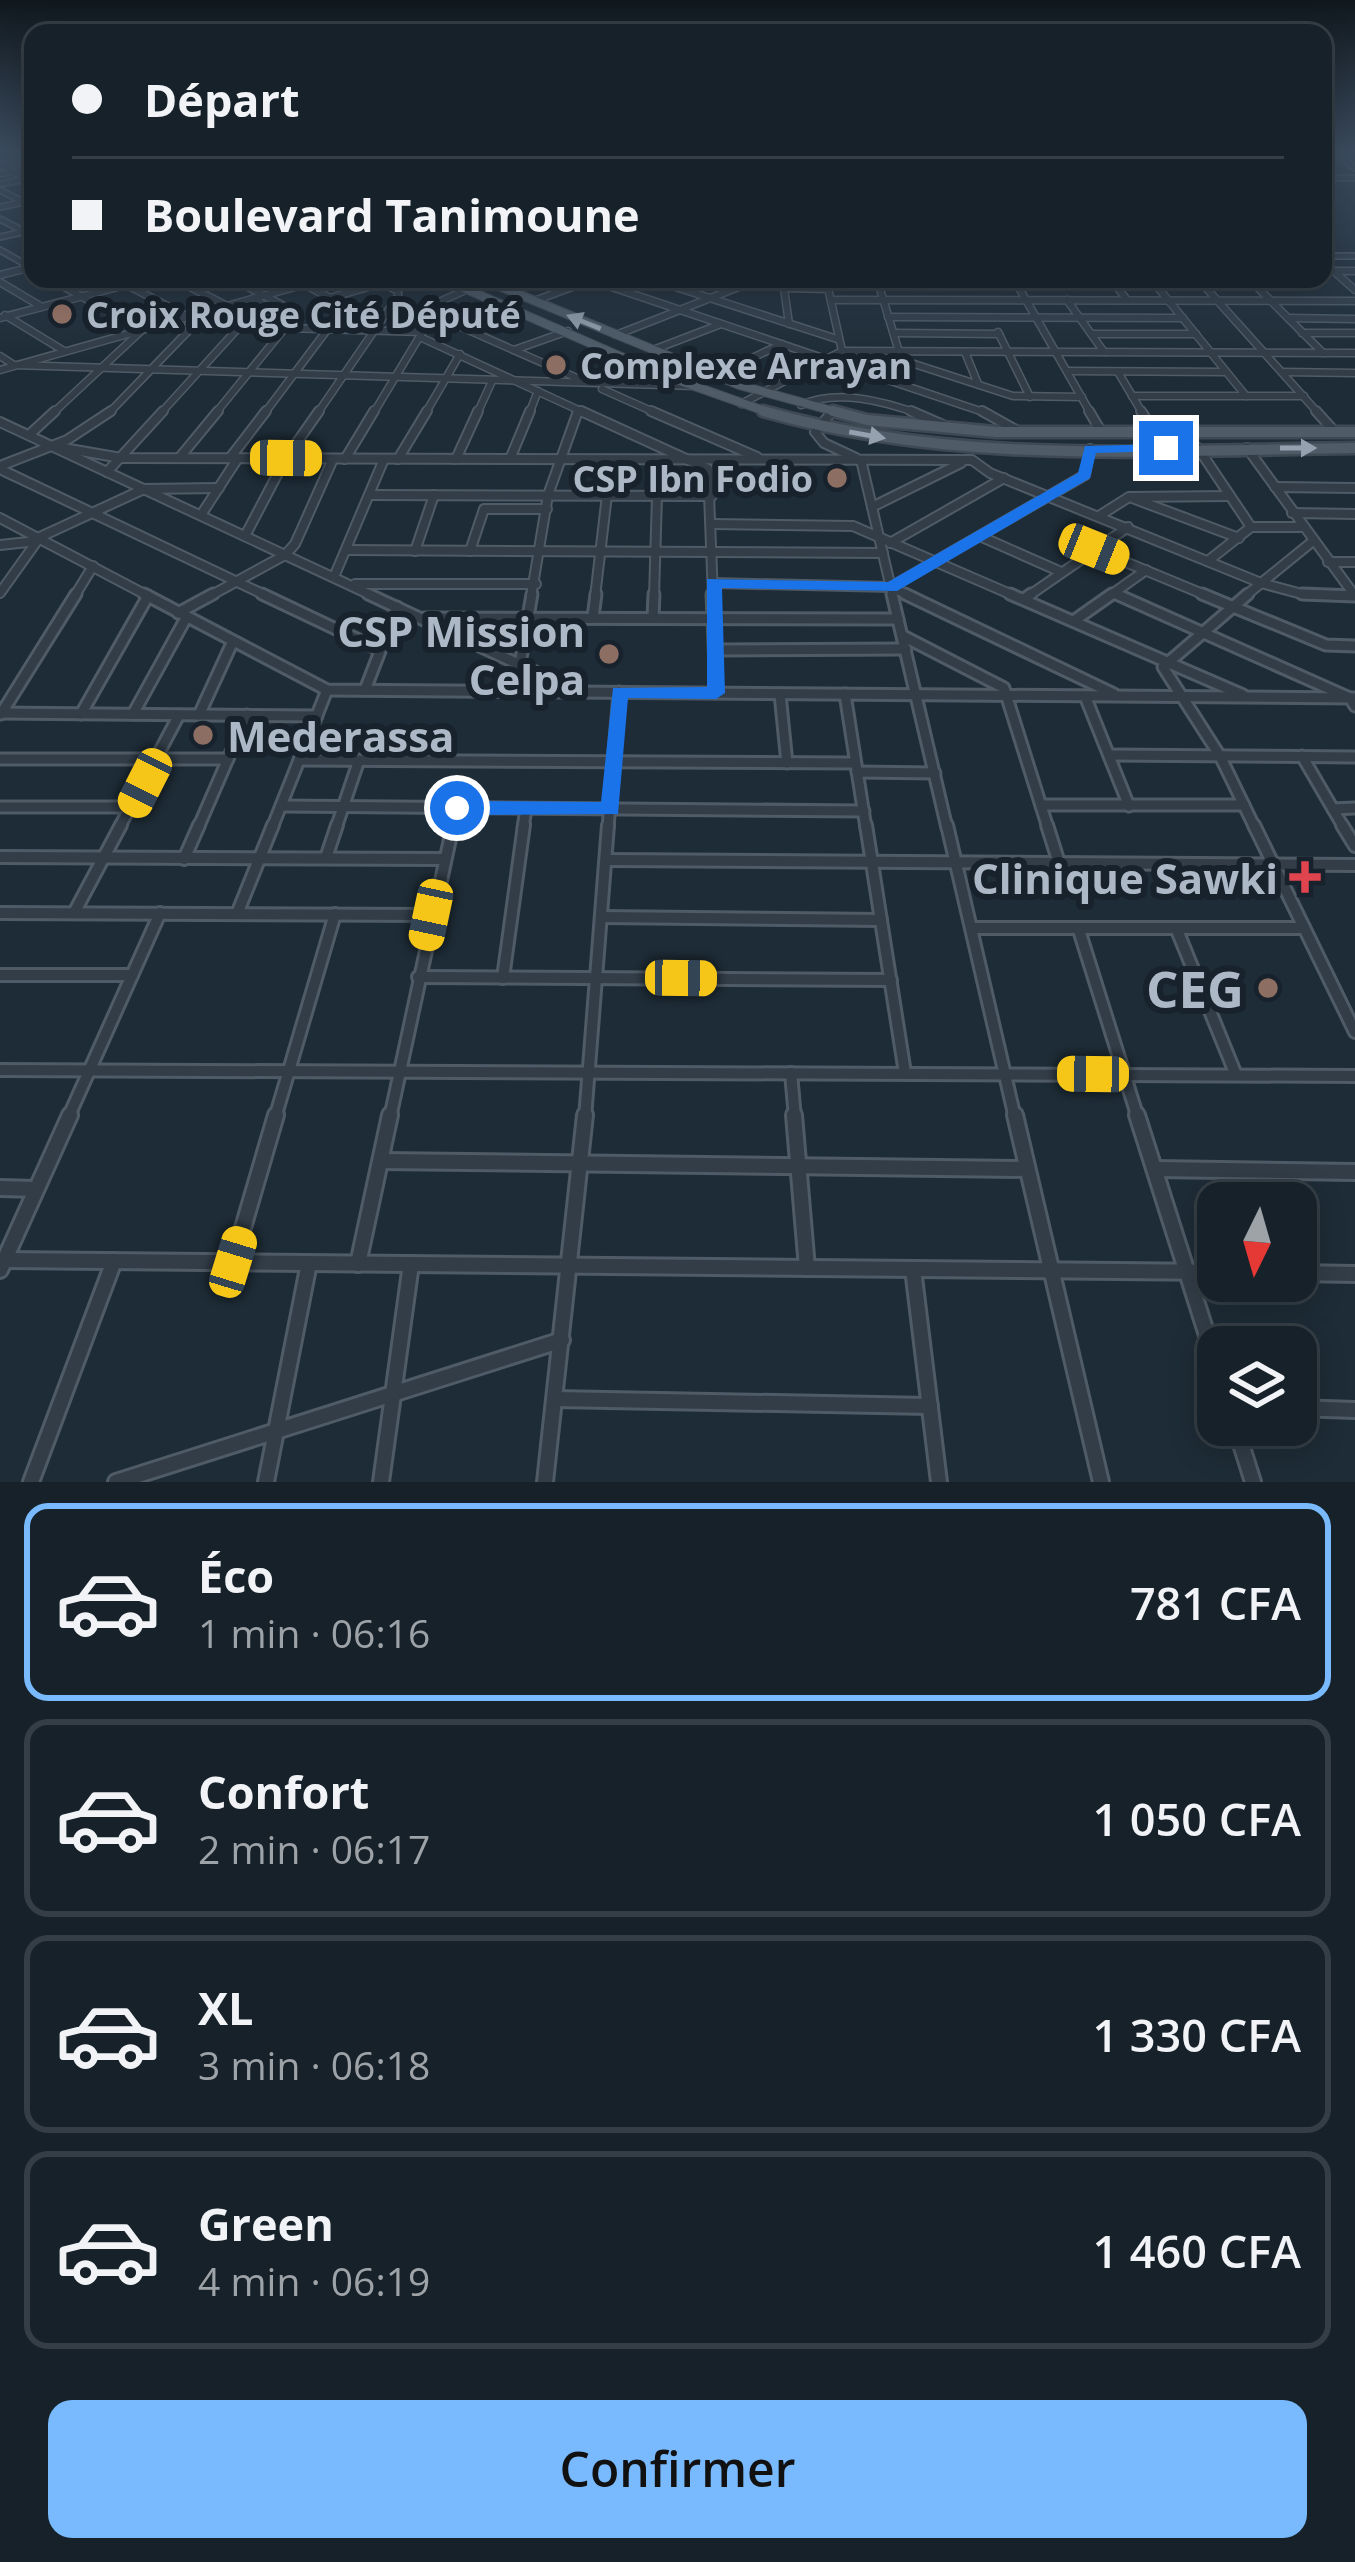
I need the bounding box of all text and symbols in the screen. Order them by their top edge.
text: Départ [144,69,300,130]
text: Boulevard Tanimoune [144,184,640,245]
place label: Croix Rouge Cité Député [86,290,521,339]
marker: Croix Rouge Cité Député [49,301,75,327]
one-way arrow [566,312,602,331]
place label: Complexe Arrayan [580,341,912,390]
marker: Complexe Arrayan [543,352,569,378]
route end [1139,421,1193,475]
one-way arrow [848,427,886,445]
one-way arrow [1280,438,1318,458]
car [250,439,322,477]
place label: CSP Ibn Fodio [572,454,813,503]
marker: CSP Ibn Fodio [824,465,850,491]
car [1054,519,1134,579]
place label: CSP Mission Celpa [337,602,585,707]
marker: CSP Mission Celpa [596,641,622,667]
place label: Mederassa [227,707,454,764]
marker: Mederassa [190,722,216,748]
car [113,743,177,823]
route start [430,781,484,835]
place label: Clinique Sawki [972,849,1278,906]
marker: Clinique Sawki [1289,861,1321,893]
car [406,876,456,954]
place label: CEG [1146,953,1244,1023]
car [645,959,717,997]
marker: CEG [1255,975,1281,1001]
car [1057,1055,1129,1093]
north arrow [1197,1182,1317,1302]
map controls [1197,1182,1317,1446]
car [205,1222,261,1302]
button: layers [1197,1326,1317,1446]
text: Éco [198,1545,274,1606]
icon: car [54,1548,162,1656]
text: 781 CFA [1130,1572,1301,1633]
text: 1 min · 06:16 [198,1606,430,1659]
text: Confort [198,1761,369,1822]
icon: car [54,1764,162,1872]
text: 1 050 CFA [1092,1788,1301,1849]
text: 2 min · 06:17 [198,1822,430,1875]
text: XL [198,1977,253,2038]
icon: car [54,1980,162,2088]
text: 1 330 CFA [1092,2004,1301,2065]
text: 3 min · 06:18 [198,2038,430,2091]
text: Green [198,2193,334,2254]
icon: car [54,2196,162,2304]
text: 1 460 CFA [1092,2220,1301,2281]
text: 4 min · 06:19 [198,2254,430,2307]
button: Confirmer [48,2400,1307,2538]

